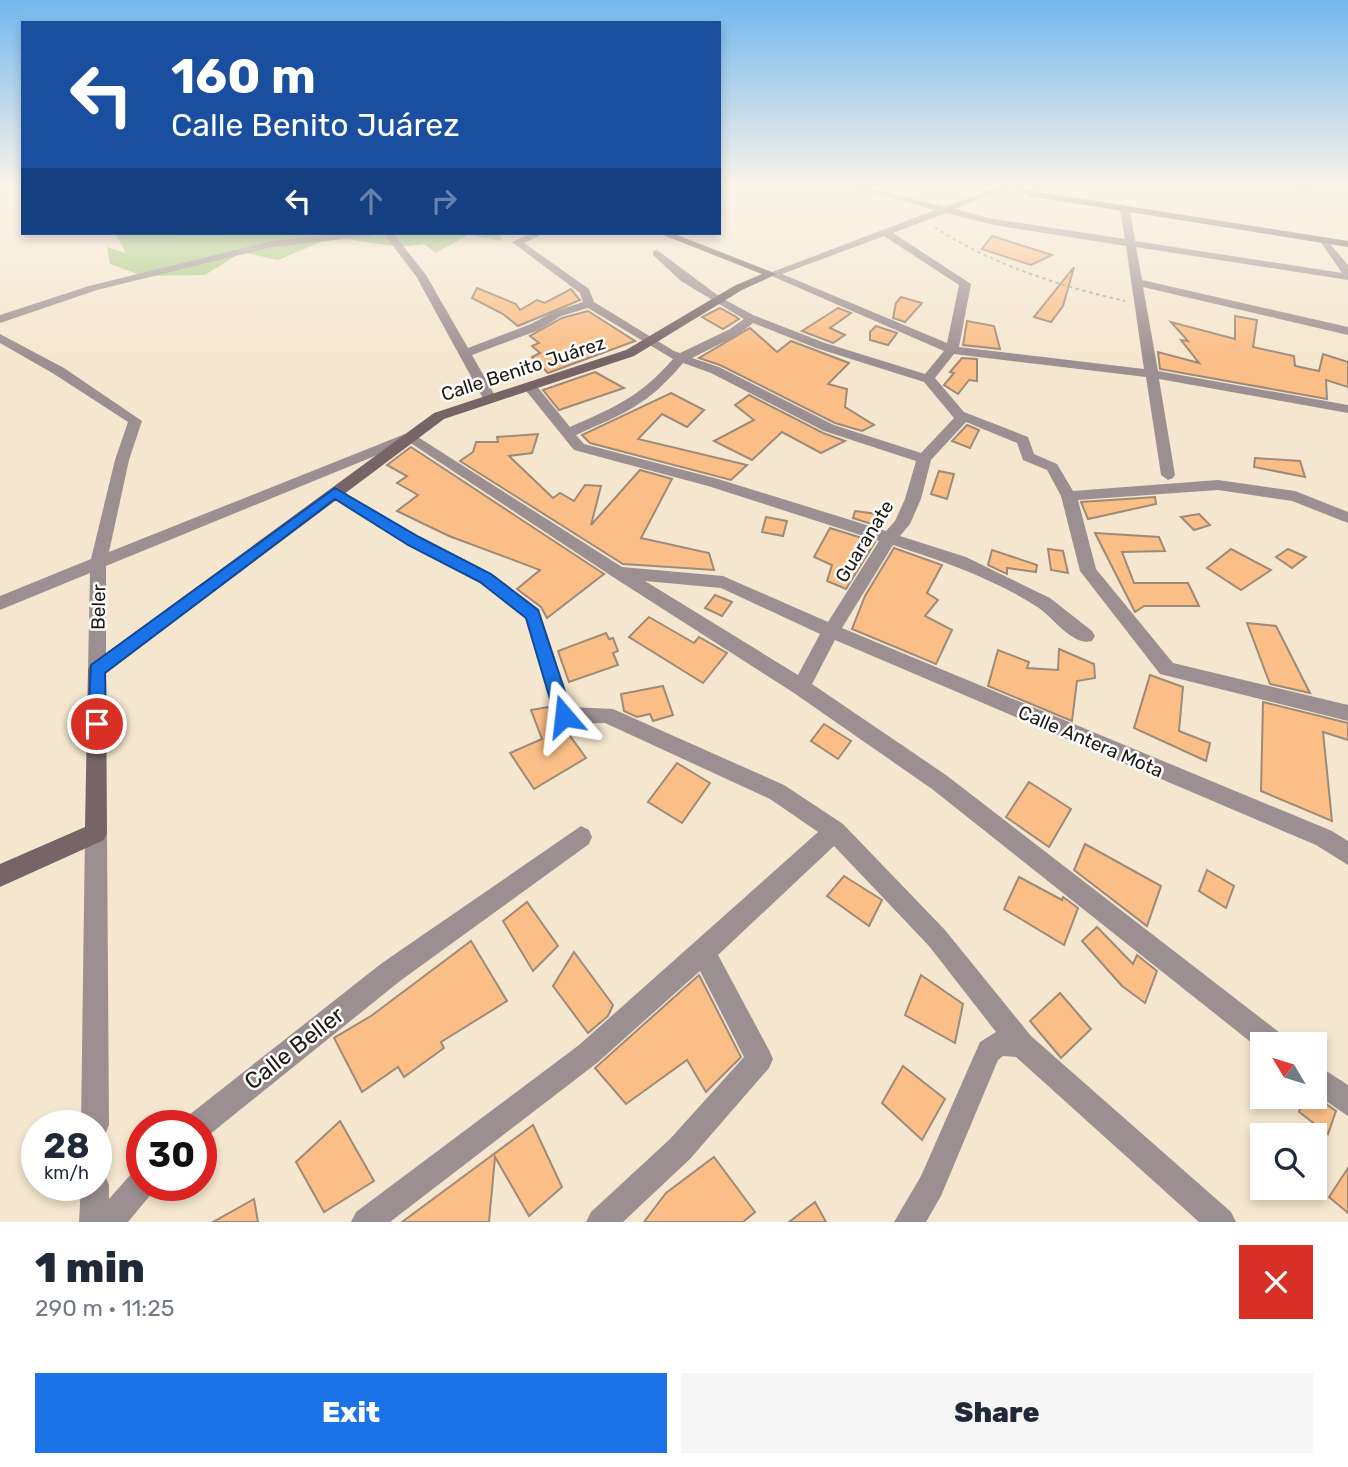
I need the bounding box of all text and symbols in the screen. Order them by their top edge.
text: 160 m [171,47,316,105]
icon: left [56,49,147,140]
text: Calle Benito Juárez [171,106,460,144]
icon: left [279,182,317,220]
icon: ahead [352,182,390,220]
icon: right [425,182,463,220]
street label: Calle Benito Juárez [438,331,608,406]
street label: Guaranate [830,496,899,587]
street label: Beler [87,583,110,630]
position arrow [527,679,601,753]
pin [67,694,127,754]
street label: Calle Antera Mota [1015,701,1167,782]
icon: arrive [78,705,116,743]
street label: Calle Beller [239,1000,350,1096]
north arrow [1250,1032,1326,1110]
map controls [1250,1032,1327,1200]
speed limit sign: 30 [126,1110,217,1201]
button: search [1250,1123,1327,1200]
text: 28 [43,1125,90,1167]
text: km/h [44,1162,89,1184]
text: 1 min [35,1243,145,1293]
button: close [1239,1245,1313,1319]
text: 290 m · 11:25 [35,1294,174,1322]
button: Exit [35,1373,667,1453]
button: Share [681,1373,1313,1453]

